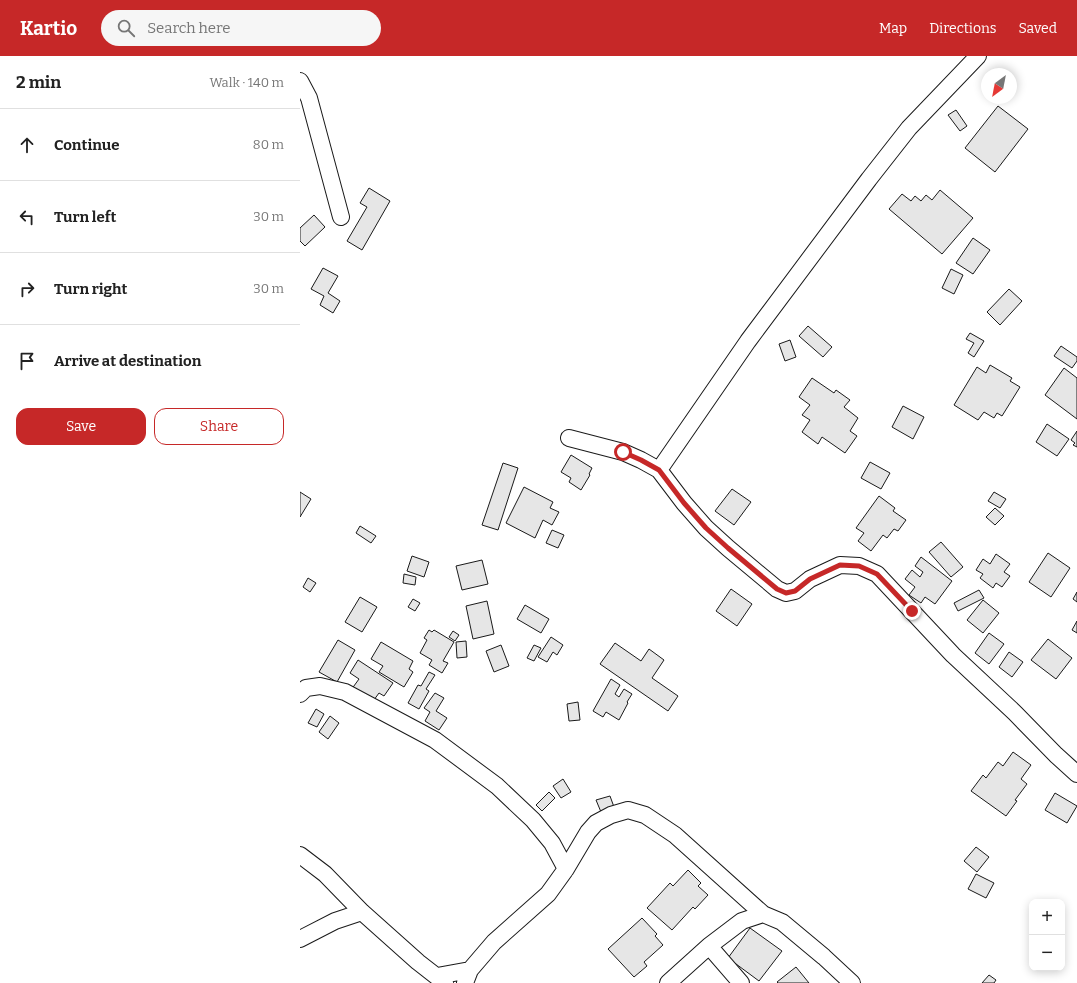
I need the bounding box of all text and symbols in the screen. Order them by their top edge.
search box [101,10,381,46]
text: Kartio [20,17,77,40]
icon: search [115,17,137,39]
text: Search here [147,19,231,37]
text: Map [879,20,907,37]
text: Directions [929,20,997,37]
text: Saved [1019,20,1057,37]
north arrow [981,68,1017,104]
text: 2 min [16,72,61,93]
text: Walk · 140 m [209,75,284,90]
icon: ahead [16,134,38,156]
text: Continue [54,136,120,154]
text: 80 m [253,137,284,152]
icon: left [16,206,38,228]
text: Turn left [54,208,116,226]
text: 30 m [253,209,284,224]
icon: right [16,278,38,300]
text: Turn right [54,280,127,298]
text: 30 m [253,281,284,296]
icon: arrive [16,350,38,372]
text: Arrive at destination [54,352,201,370]
button: Save [16,408,146,445]
button: Share [154,408,284,445]
route start [614,443,632,461]
route end [903,602,921,620]
map controls [1029,899,1065,971]
button: + [1029,899,1065,935]
button: − [1029,935,1065,971]

